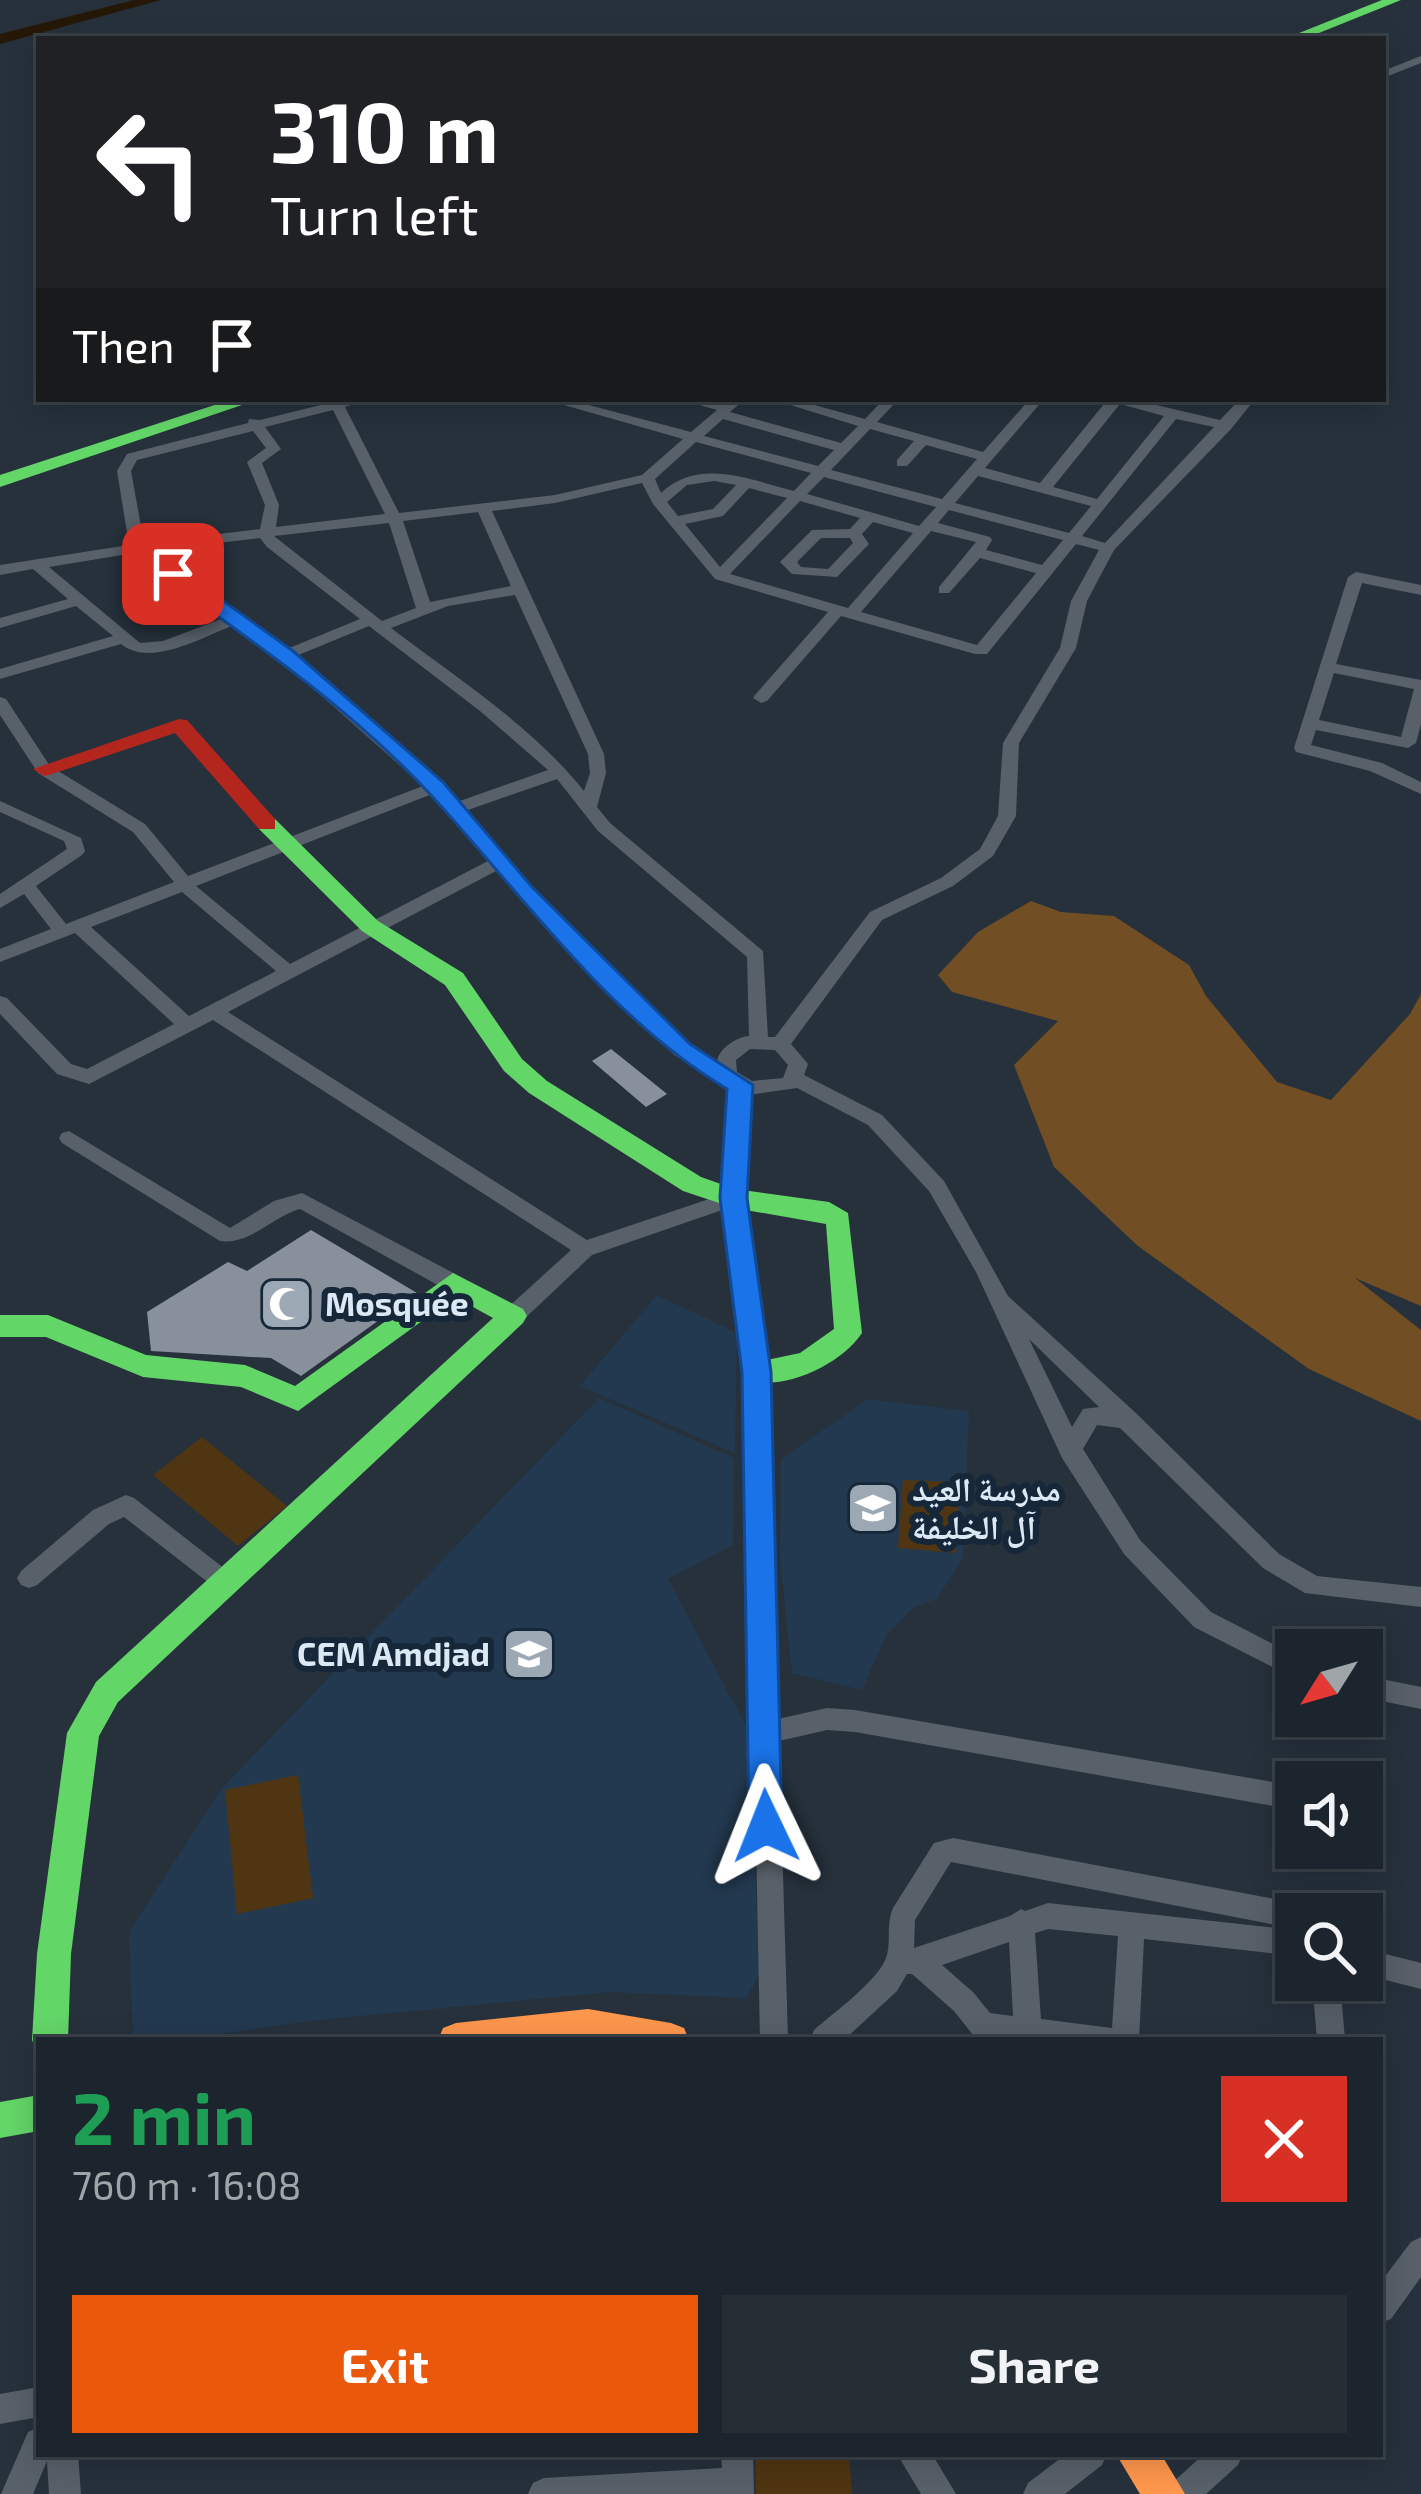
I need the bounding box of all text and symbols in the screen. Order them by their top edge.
text: 310 m [270,79,499,180]
icon: left [72,84,228,240]
text: Turn left [270,181,479,246]
icon: arrive [199,312,265,378]
text: Then [72,318,175,372]
pin [122,523,224,625]
icon: arrive [140,541,206,607]
mosque icon: Mosquée [258,1276,314,1332]
place label: Mosquée [325,1283,469,1323]
place label: مدرسة العيد آل الخليفة [912,1468,1061,1548]
school or university icon: مدرسة العيد آل الخليفة [845,1480,901,1536]
school or university icon: CEM Amdjad [501,1626,557,1682]
north arrow [1275,1629,1383,1737]
map controls [1275,1629,1383,2001]
place label: CEM Amdjad [297,1633,490,1673]
button: sound [1275,1761,1383,1869]
position arrow [703,1763,829,1889]
button: search [1275,1893,1383,2001]
text: 2 min [72,2073,256,2159]
button: close [1221,2076,1347,2202]
text: 760 m · 16:08 [72,2161,301,2208]
button: Exit [72,2295,698,2433]
button: Share [722,2295,1347,2433]

